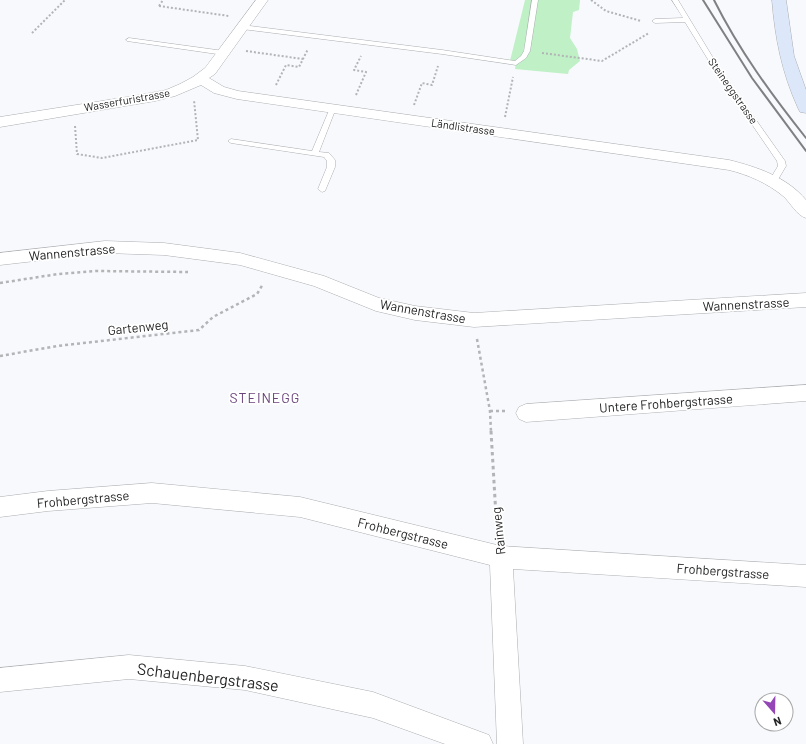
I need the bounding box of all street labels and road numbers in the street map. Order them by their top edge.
street label: Steineggstrasse [706,55,761,126]
street label: Wasserfuristrasse [83,86,171,113]
street label: Ländlistrasse [430,116,496,137]
street label: Wannenstrasse [28,240,116,264]
street label: Wannenstrasse [702,294,790,314]
street label: Wannenstrasse [379,296,467,326]
street label: Gartenweg [107,316,169,338]
street label: Untere Frohbergstrasse [599,390,733,416]
street label: Frohbergstrasse [36,487,130,511]
street label: Rainweg [488,506,508,556]
street label: Frohbergstrasse [356,514,450,552]
street label: Frohbergstrasse [676,560,770,582]
street label: Schauenbergstrasse [136,658,280,695]

